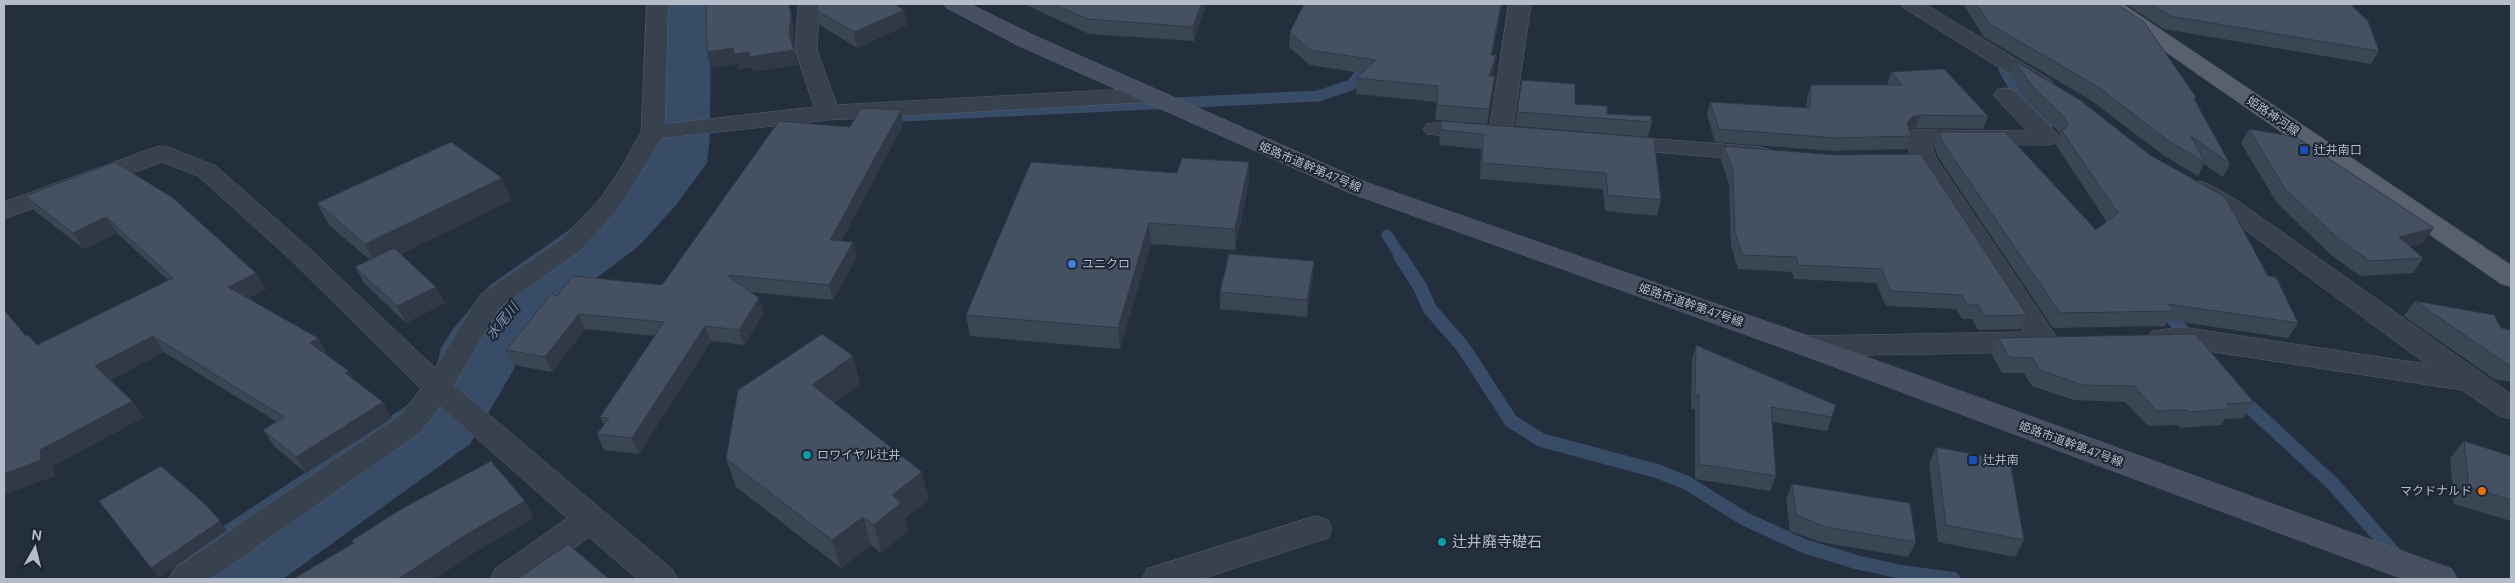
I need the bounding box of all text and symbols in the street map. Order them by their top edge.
street label: 姫路神河線 [2244,93,2302,139]
street label: 姫路市道幹第47号線 [1256,138,1364,196]
place label: 辻井南口 [2314,142,2362,158]
marker: 辻井南口 [2298,144,2310,156]
place label: ユニクロ [1082,256,1130,272]
marker: ユニクロ [1066,258,1078,270]
street label: 姫路市道幹第47号線 [1637,280,1745,330]
water label: 水尾川 [482,297,523,343]
street label: 姫路市道幹第47号線 [2017,418,2125,470]
place label: ロワイヤル辻井 [817,447,901,463]
marker: ロワイヤル辻井 [801,449,813,461]
place label: 辻井南 [1983,452,2019,468]
marker: 辻井南 [1967,454,1979,466]
place label: マクドナルド [2400,483,2472,499]
marker: マクドナルド [2476,485,2488,497]
north arrow [10,523,60,573]
text: N [30,526,43,545]
place label: 辻井廃寺礎石 [1452,532,1542,552]
marker: 辻井廃寺礎石 [1436,536,1448,548]

